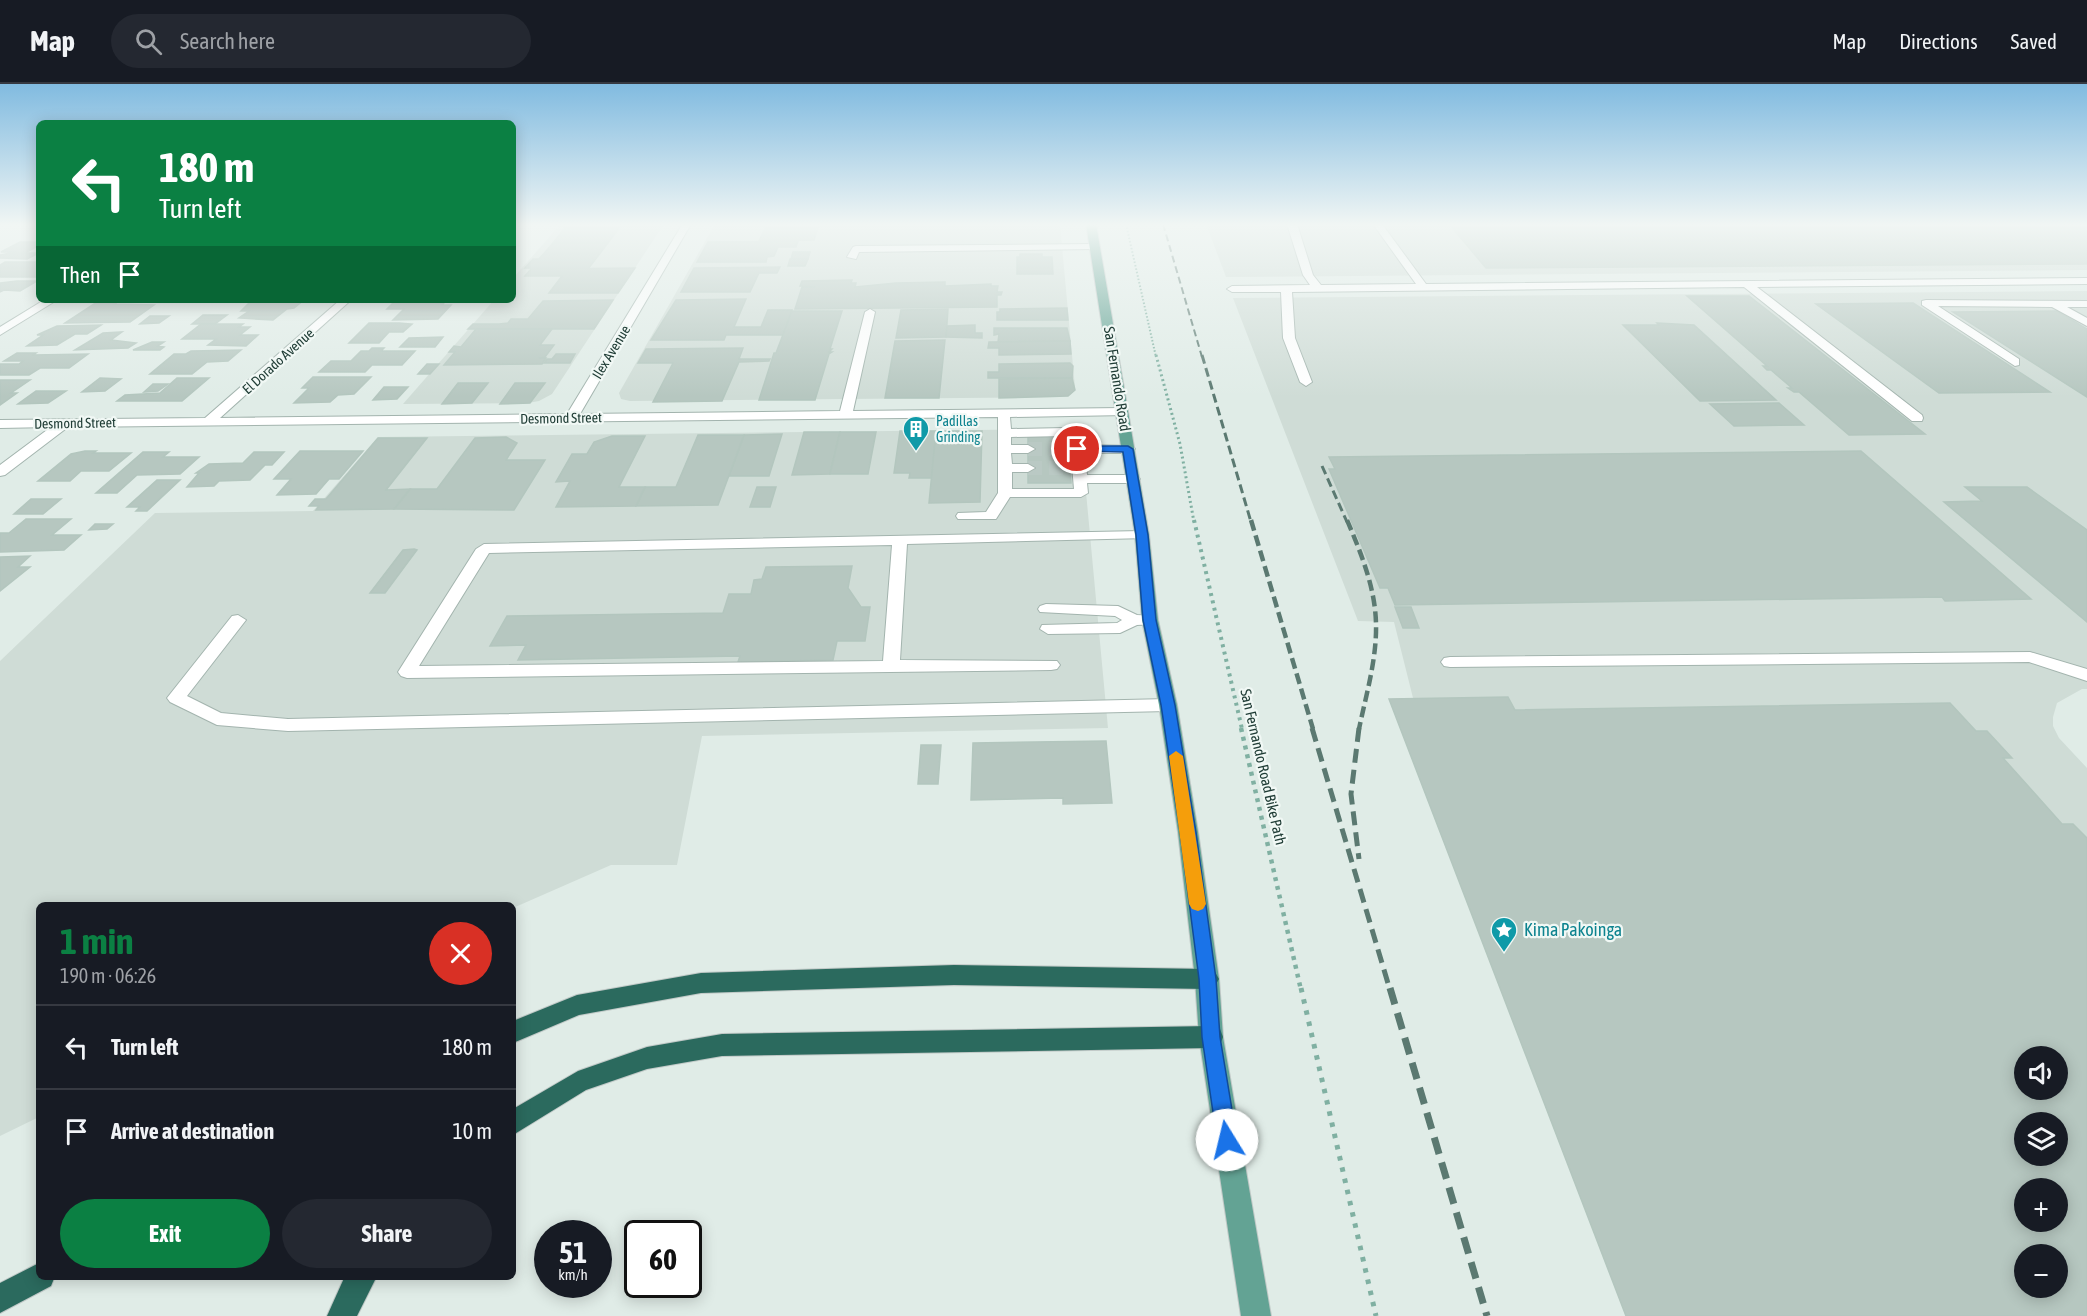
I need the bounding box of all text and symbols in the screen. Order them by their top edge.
search box [111,14,531,68]
text: Map [30,25,75,57]
icon: search [132,25,165,58]
text: Search here [180,28,275,54]
text: Map [1832,29,1866,53]
text: Directions [1899,29,1978,53]
text: Saved [2011,29,2057,53]
text: 180 m [159,143,254,191]
icon: left [60,144,138,222]
text: Turn left [159,193,242,224]
icon: arrive [113,258,146,291]
text: Then [60,262,101,288]
street label: Ilex Avenue [589,322,633,382]
street label: El Dorado Avenue [239,325,317,397]
street label: San Fernando Road [1101,325,1134,433]
street label: Desmond Street [520,409,602,427]
place label: Padillas Grinding [936,413,980,445]
street label: Desmond Street [34,414,116,432]
building icon: Padillas Grinding [901,414,931,452]
pin [1051,423,1102,474]
icon: arrive [1060,432,1093,465]
street label: San Fernando Road Bike Path [1237,687,1290,846]
place icon: Kima Pakoinga [1489,915,1519,953]
place label: Kima Pakoinga [1524,919,1622,940]
text: 1 min [60,920,134,962]
button: close [429,922,492,985]
text: 190 m · 06:26 [60,964,156,987]
icon: left [60,1031,93,1064]
text: Turn left [111,1034,178,1060]
text: 180 m [442,1034,492,1060]
map controls [2014,1046,2068,1298]
button: sound [2014,1046,2068,1100]
position arrow [1195,1108,1259,1172]
button: layers [2014,1112,2068,1166]
icon: arrive [60,1115,93,1148]
text: Arrive at destination [111,1118,274,1144]
text: 10 m [452,1118,492,1144]
button: + [2014,1178,2068,1232]
button: Exit [60,1199,270,1268]
button: Share [282,1199,492,1268]
speed limit sign: 60 [624,1220,702,1298]
text: 51 [559,1235,587,1269]
button: − [2014,1244,2068,1298]
text: km/h [558,1266,588,1283]

